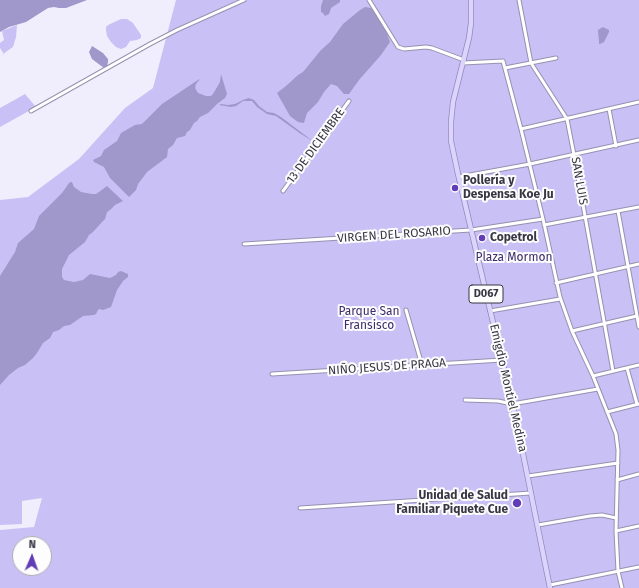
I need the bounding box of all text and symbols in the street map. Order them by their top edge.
street label: 13 DE DICIEMBRE [284,105,348,187]
street label: SAN LUIS [568,156,590,206]
place label: Pollería y Despensa Koe Ju [463,174,554,202]
marker: Pollería y Despensa Koe Ju [450,183,460,193]
street label: VIRGEN DEL ROSARIO [337,224,451,246]
place label: Copetrol [490,231,537,245]
marker: Copetrol [477,233,487,243]
park label: Plaza Mormon [476,251,552,265]
road number: D067 [469,285,503,303]
park label: Parque San Fransisco [338,305,400,333]
street label: Emigdio Montiel Medina [486,323,530,453]
street label: NIÑO JESUS DE PRAGA [328,356,446,378]
place label: Unidad de Salud Familiar Piquete Cue [396,489,508,517]
marker: Unidad de Salud Familiar Piquete Cue [511,497,523,509]
north arrow [12,536,52,576]
text: N [29,538,36,551]

